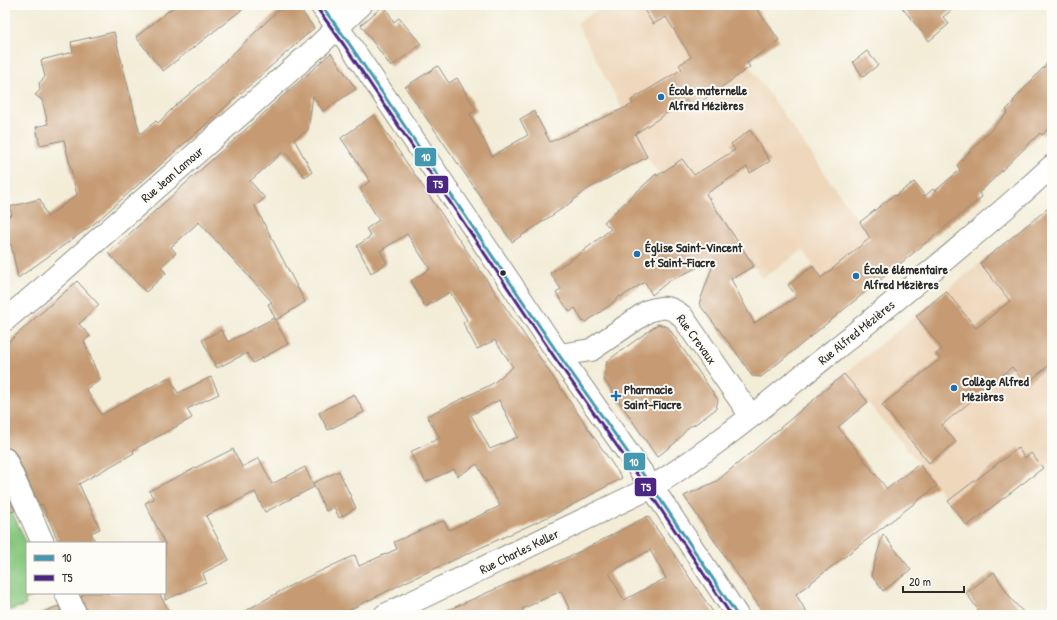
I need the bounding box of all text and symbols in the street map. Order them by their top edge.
place label: École maternelle Alfred Mézières [669,81,748,114]
marker: École maternelle Alfred Mézières [656,92,666,102]
street label: Rue Jean Lamour [137,142,207,206]
line badge: 10 [414,147,437,167]
text: 10 [422,150,431,164]
line badge: T5 [426,175,449,194]
text: T5 [432,177,443,191]
place label: Église Saint-Vincent et Saint-Fiacre [645,238,743,271]
marker: Église Saint-Vincent et Saint-Fiacre [632,249,642,259]
place label: École élémentaire Alfred Mézières [864,260,949,293]
unlabelled marker [498,268,508,278]
marker: École élémentaire Alfred Mézières [851,271,861,281]
street label: Rue Alfred Mézières [814,296,898,368]
street label: Rue Crevaux [673,310,721,368]
place label: Collège Alfred Mézières [962,372,1030,405]
place label: Pharmacie Saint-Fiacre [624,380,683,413]
marker: Collège Alfred Mézières [949,383,959,393]
marker: Pharmacie Saint-Fiacre [611,391,621,401]
line badge: 10 [623,452,646,471]
text: 10 [630,455,639,469]
line badge: T5 [634,477,657,497]
text: T5 [640,480,651,494]
street label: Rue Charles Keller [476,524,562,578]
legend [26,542,166,594]
text: 10 [62,549,72,566]
scale bar [903,568,964,594]
text: T5 [62,569,73,586]
text: 20 m [909,573,931,590]

